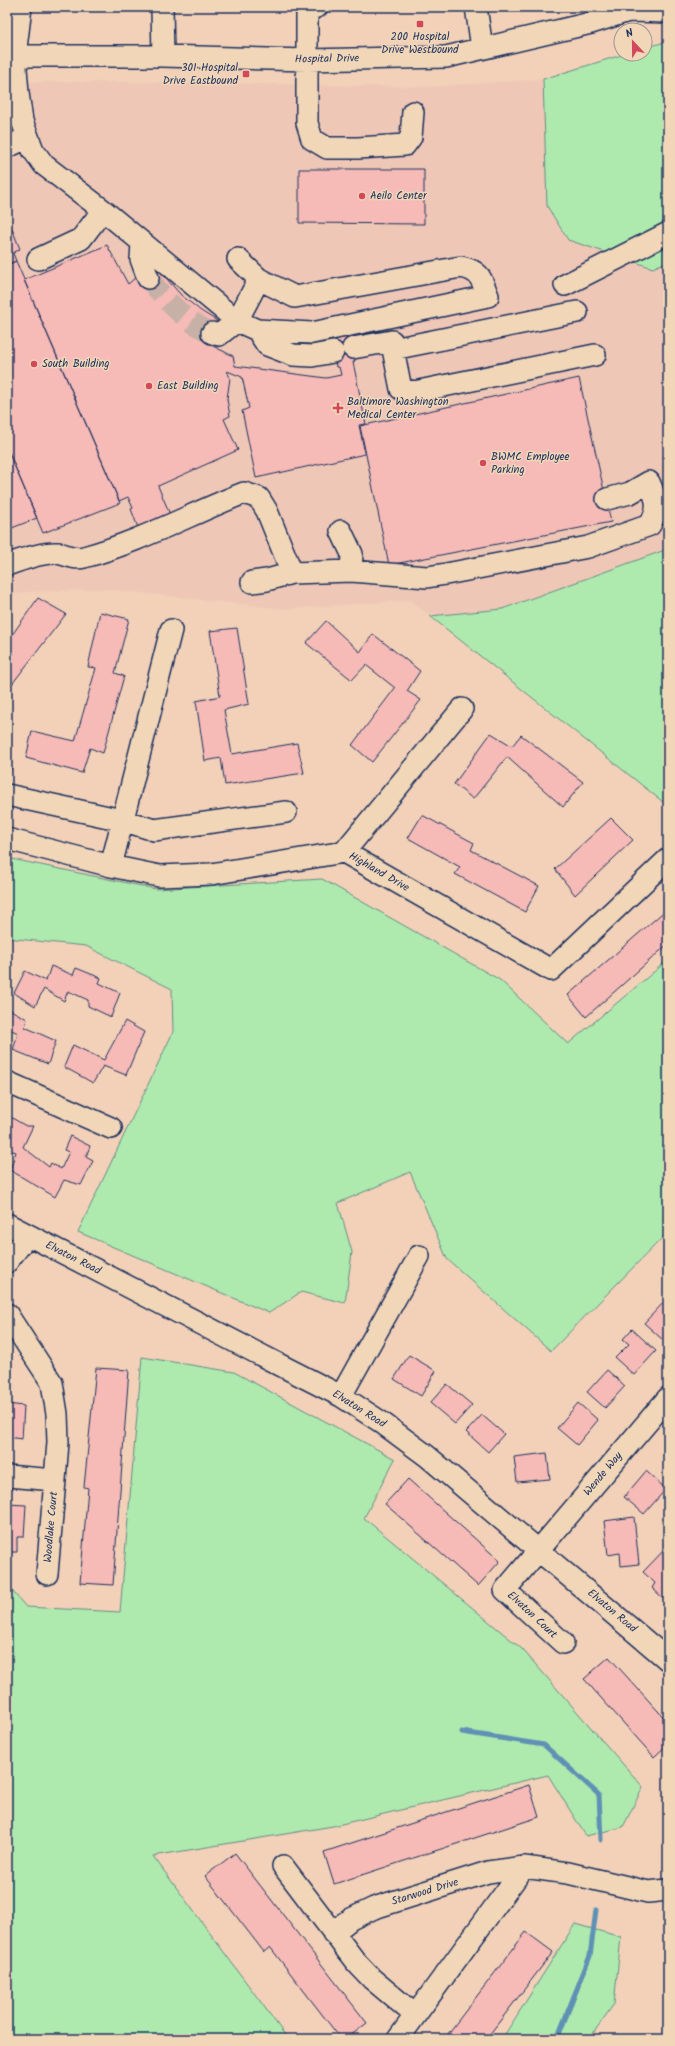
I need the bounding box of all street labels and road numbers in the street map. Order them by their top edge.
street label: Hospital Drive [295,49,359,69]
street label: Highland Drive [345,847,413,897]
street label: Elvaton Road [42,1236,104,1280]
street label: Elvaton Road [329,1385,390,1433]
street label: Wende Way [579,1447,628,1500]
street label: Woodlake Court [39,1490,63,1563]
street label: Elvaton Road [583,1585,641,1638]
street label: Elvaton Court [503,1587,562,1644]
street label: Starwood Drive [389,1873,461,1911]

